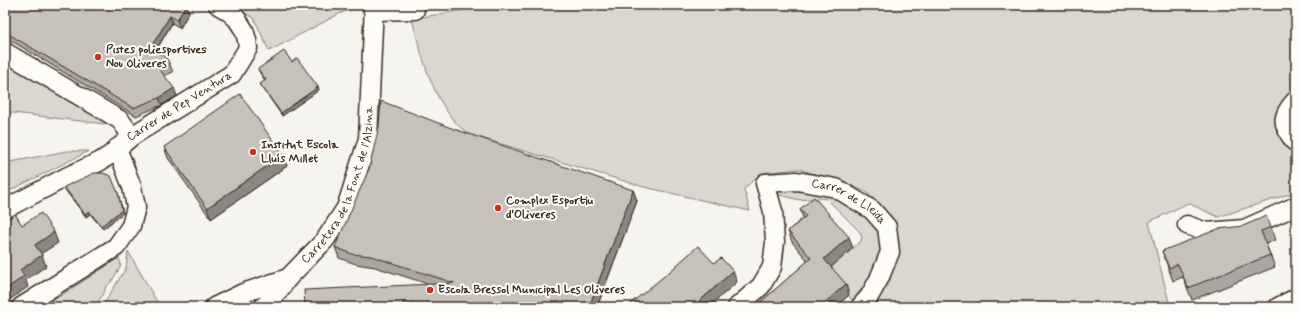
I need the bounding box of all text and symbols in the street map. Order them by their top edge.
place label: Pistes poliesportives Nou Oliveres [106,42,207,72]
marker: Pistes poliesportives Nou Oliveres [93,52,103,62]
street label: Carrer de Pep Ventura [123,68,235,145]
street label: Carretera de la Font de l'Alzina [298,105,377,268]
place label: Institut Escola Lluís Millet [261,137,339,167]
marker: Institut Escola Lluís Millet [248,147,258,157]
street label: Carrer de Lleida [810,176,889,228]
place label: Complex Esportiu d'Oliveres [506,193,593,223]
marker: Complex Esportiu d'Oliveres [493,203,503,213]
place label: Escola Bressol Municipal Les Oliveres [438,282,625,298]
marker: Escola Bressol Municipal Les Oliveres [425,285,435,295]

